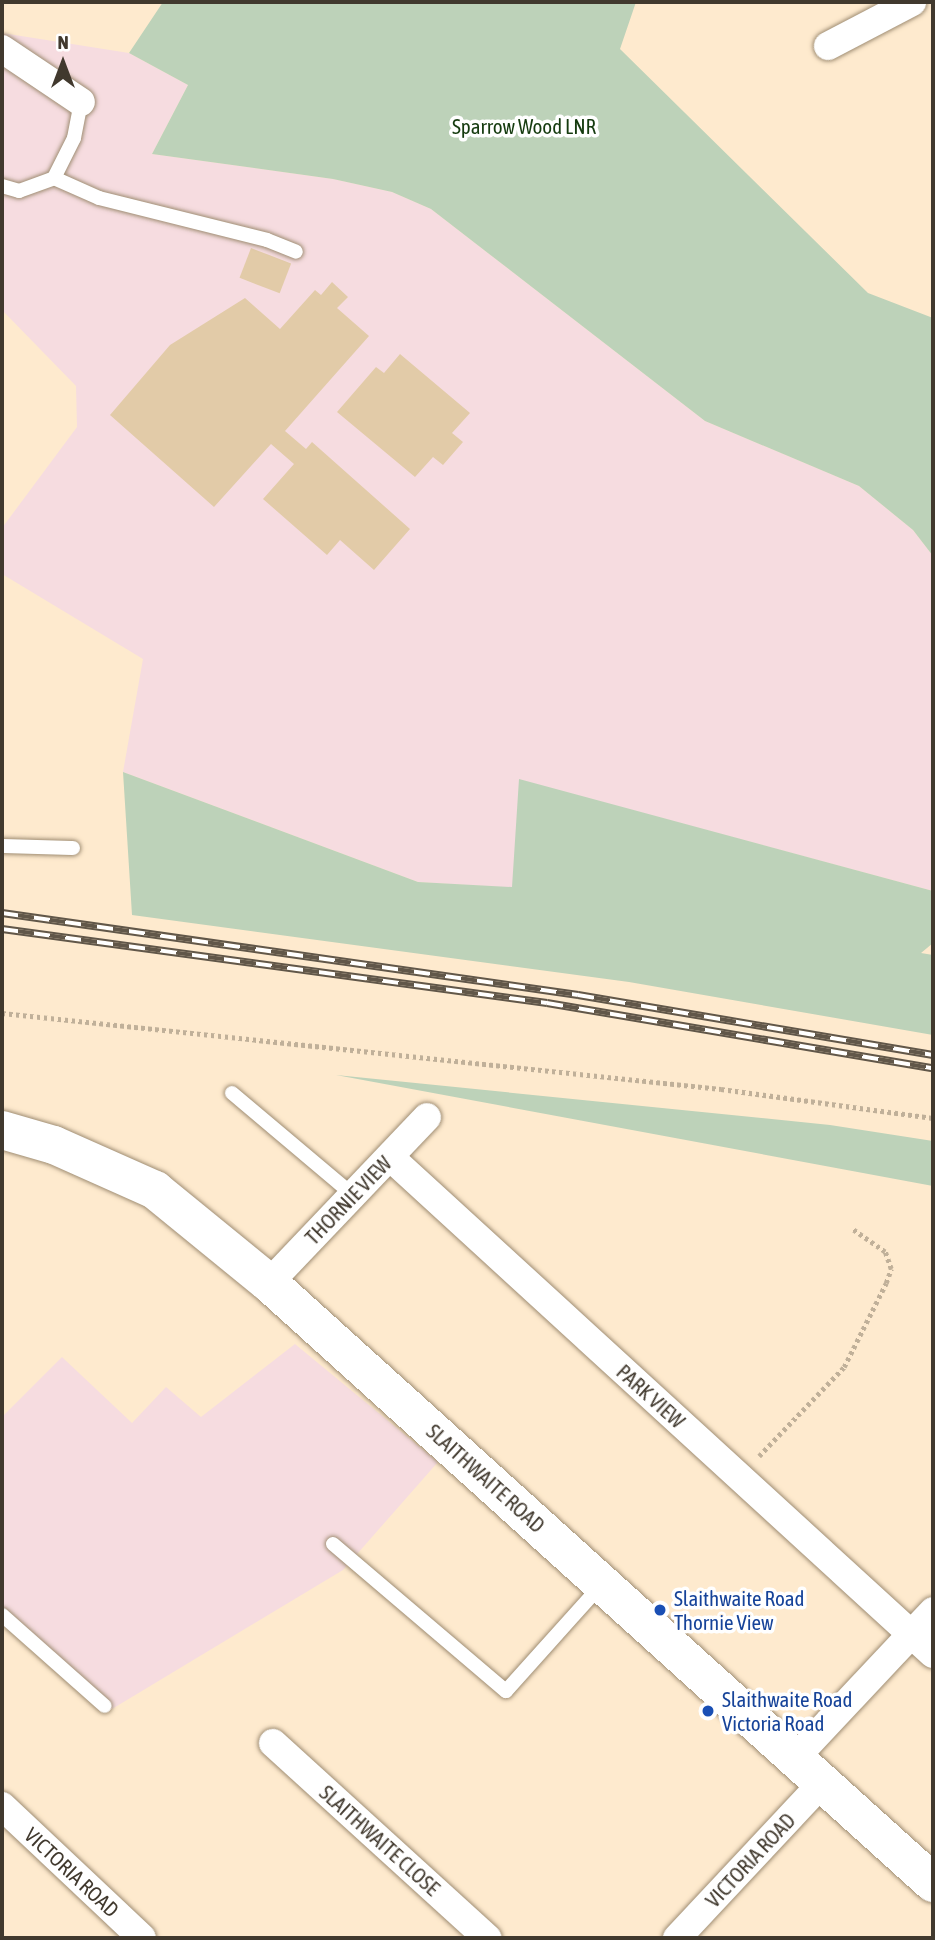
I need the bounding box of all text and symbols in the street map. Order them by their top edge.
north arrow [28,28,98,98]
text: N [57,31,69,53]
park label: Sparrow Wood LNR [452,113,596,139]
street label: THORNIE VIEW [299,1150,397,1250]
street label: PARK VIEW [612,1359,690,1433]
street label: SLAITHWAITE ROAD [422,1418,550,1538]
place label: Slaithwaite Road Thornie View [674,1585,804,1635]
marker: Slaithwaite Road Thornie View [652,1602,668,1618]
place label: Slaithwaite Road Victoria Road [722,1686,852,1736]
marker: Slaithwaite Road Victoria Road [700,1703,716,1719]
street label: SLAITHWAITE CLOSE [315,1780,445,1900]
street label: VICTORIA ROAD [700,1808,800,1912]
street label: VICTORIA ROAD [20,1822,124,1922]

